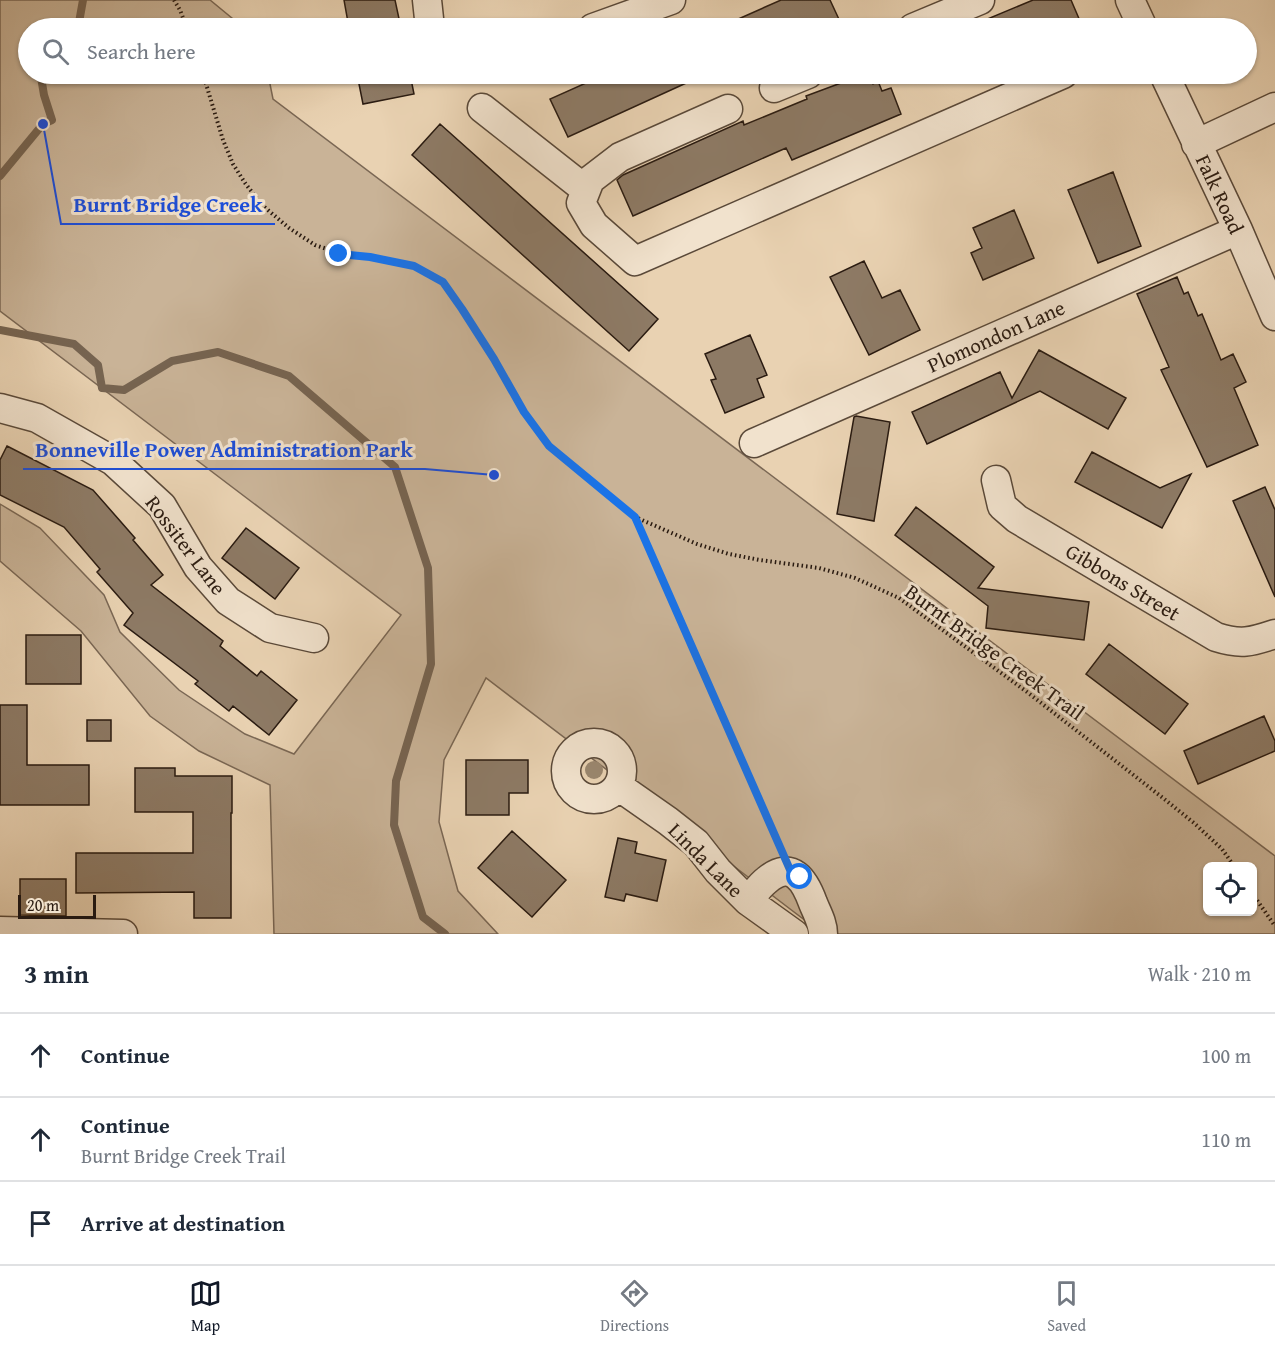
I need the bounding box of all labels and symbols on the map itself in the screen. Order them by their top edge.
street label: Falk Road [1188,149,1252,240]
callout: Burnt Bridge Creek [61,184,275,224]
text: Burnt Bridge Creek [73,188,263,220]
route end [325,240,351,266]
street label: Plomondon Lane [922,292,1070,380]
callout: Bonneville Power Administration Park [23,429,425,469]
text: Bonneville Power Administration Park [35,433,413,465]
street label: Rossiter Lane [138,489,234,601]
street label: Gibbons Street [1060,536,1187,629]
street label: Burnt Bridge Creek Trail [899,576,1091,728]
street label: Linda Lane [661,815,751,905]
route start [786,863,812,889]
scale bar [18,892,96,920]

